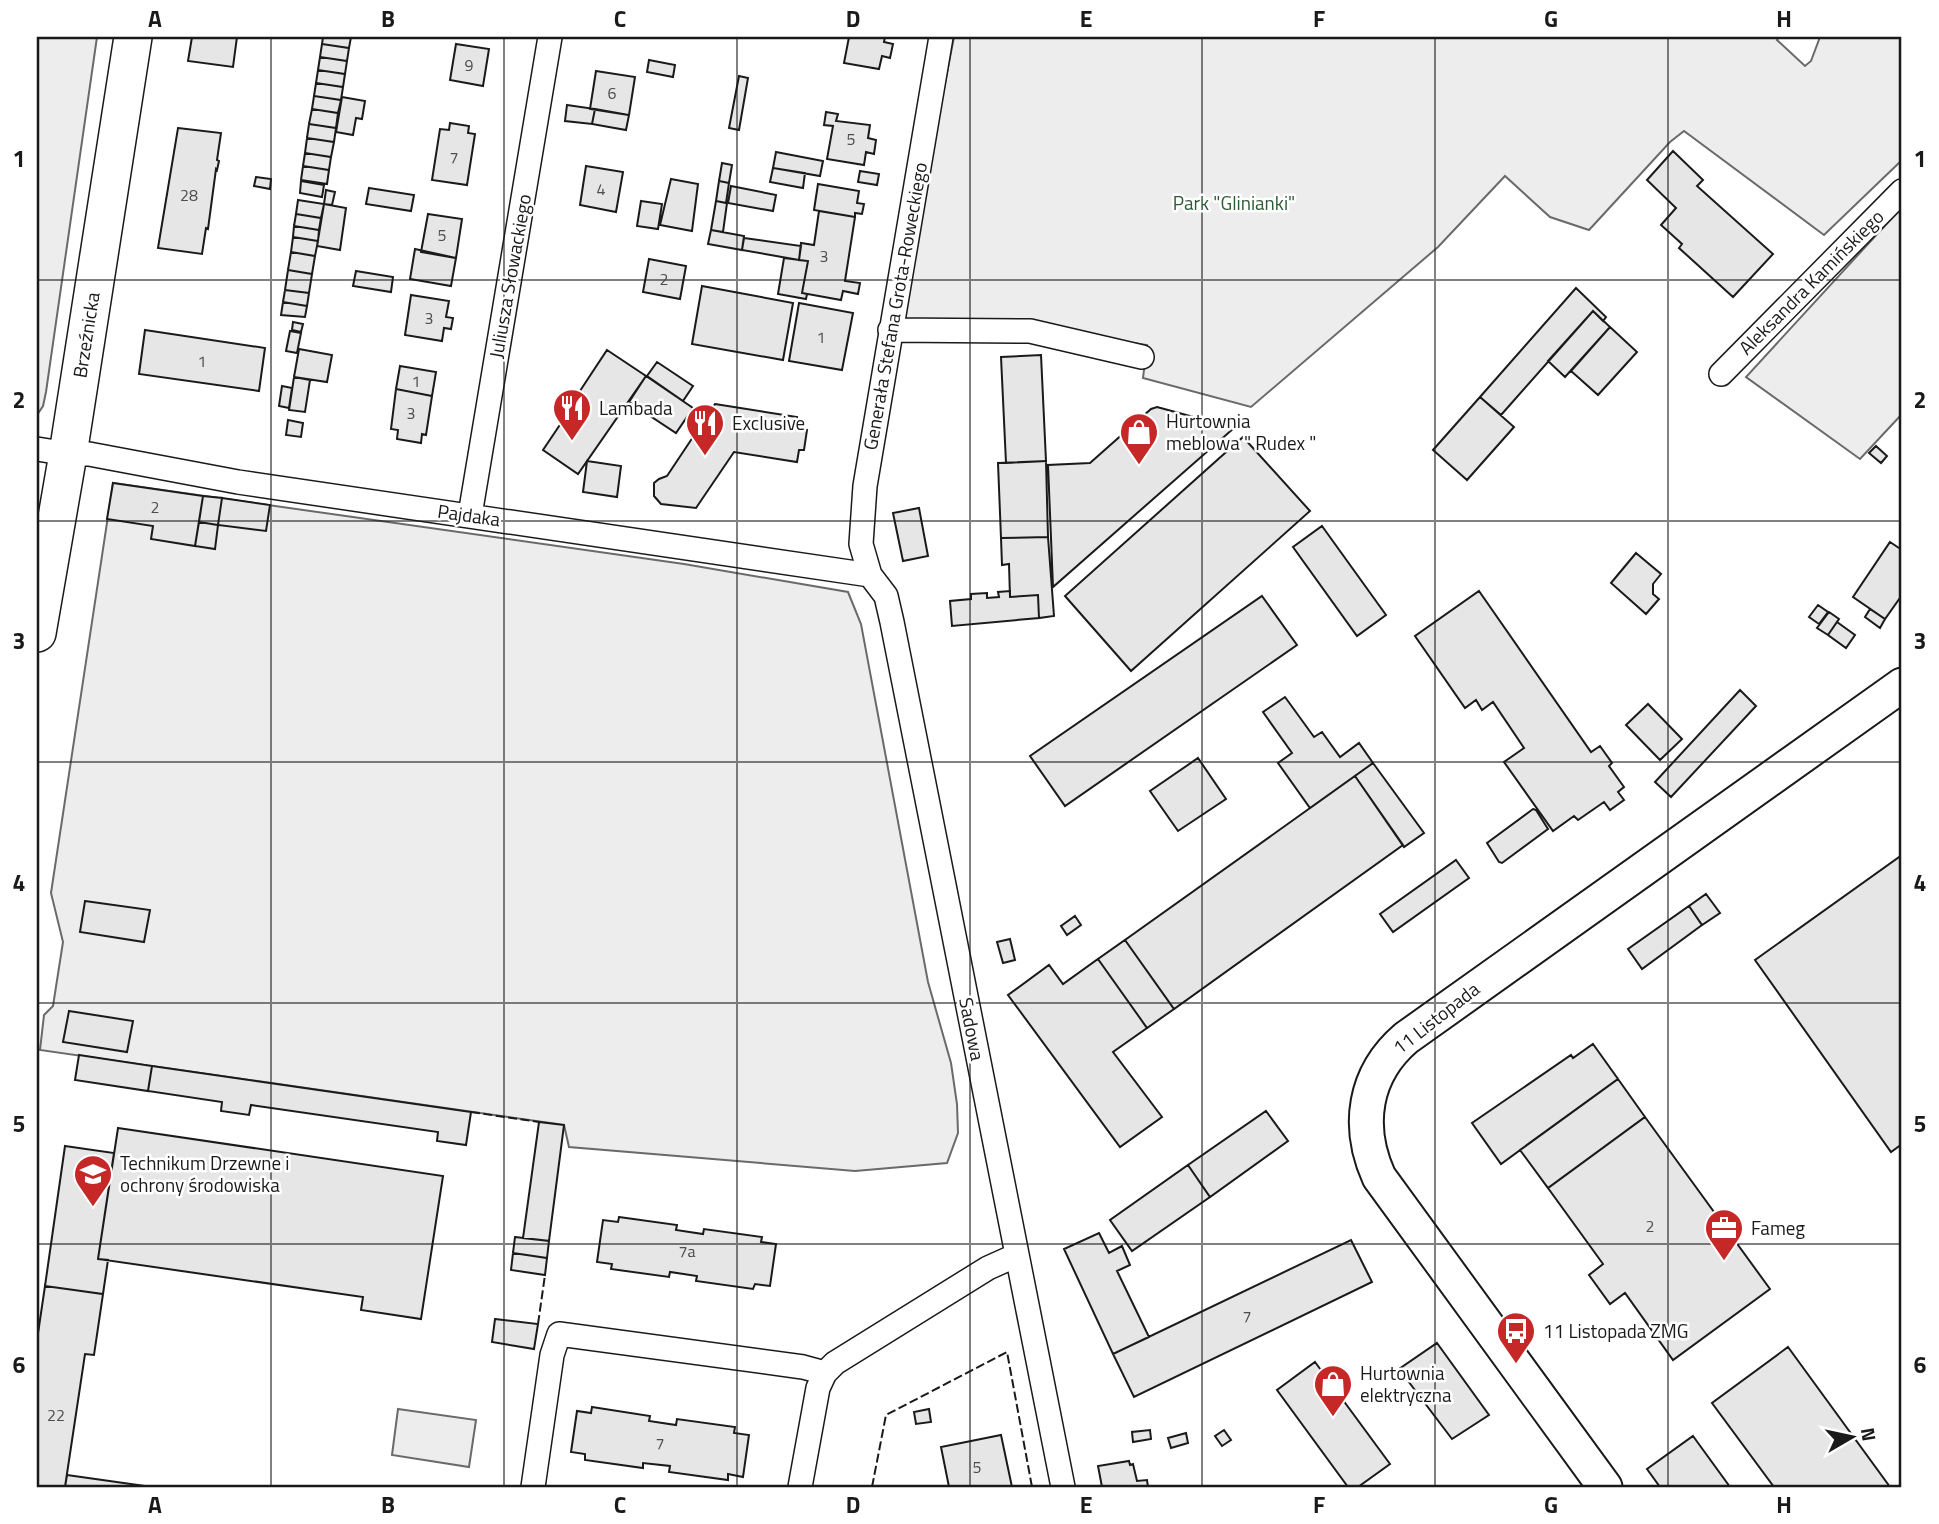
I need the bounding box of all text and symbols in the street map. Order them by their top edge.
text: A [148,1,162,36]
text: B [381,1,395,36]
text: C [614,1,626,36]
text: D [846,1,860,36]
text: E [1080,1,1092,36]
text: F [1313,1,1325,36]
text: G [1544,1,1558,36]
text: H [1776,1,1792,36]
house number: 9 [465,53,474,77]
house number: 6 [608,81,617,105]
house number: 5 [847,127,856,151]
text: 1 [13,141,25,176]
text: 1 [1914,141,1926,176]
house number: 7 [450,145,458,169]
street label: Generała Stefana Grota-Roweckiego [855,160,934,452]
house number: 4 [597,177,606,201]
house number: 28 [180,183,198,207]
park label: Park "Glinianki" [1173,188,1295,217]
street label: Juliusza Słowackiego [481,191,538,360]
street label: Aleksandra Kamińskiego [1731,202,1890,361]
house number: 5 [438,223,447,247]
house number: 3 [820,244,828,268]
house number: 2 [660,267,668,291]
street label: Brzeźnicka [64,290,107,380]
house number: 3 [425,306,433,330]
house number: 1 [817,325,825,349]
house number: 1 [198,349,206,373]
house number: 1 [412,369,420,393]
text: 2 [13,382,25,417]
text: 2 [1914,382,1926,417]
restaurant icon: Lambada [551,387,593,442]
place label: Lambada [599,393,673,422]
house number: 3 [407,401,415,425]
restaurant icon: Exclusive [684,402,726,457]
place label: Hurtownia meblowa " Rudex " [1166,406,1316,457]
place label: Exclusive [732,408,805,437]
shop icon: Hurtownia meblowa " Rudex " [1118,411,1160,466]
house number: 2 [151,495,159,519]
street label: Pajdaka [436,496,503,533]
text: 3 [13,623,25,658]
text: 3 [1914,623,1926,658]
text: 4 [13,865,25,900]
text: 4 [1914,865,1926,900]
street label: 11 Listopada [1386,974,1486,1061]
street label: Sadowa [952,995,993,1063]
text: 5 [13,1106,25,1141]
text: 5 [1914,1106,1926,1141]
place label: Technikum Drzewne i ochrony środowiska [120,1148,290,1199]
school or university icon: Technikum Drzewne i ochrony środowiska [72,1153,114,1208]
office icon: Fameg [1703,1207,1745,1262]
place label: Fameg [1751,1213,1805,1242]
house number: 2 [1646,1214,1654,1238]
house number: 7a [679,1239,695,1263]
house number: 7 [1243,1304,1251,1328]
bus stop icon: 11 Listopada ZMG [1495,1310,1537,1365]
place label: 11 Listopada ZMG [1543,1316,1688,1345]
text: 6 [13,1347,26,1382]
text: 6 [1914,1347,1927,1382]
place label: Hurtownia elektryczna [1360,1358,1452,1409]
shop icon: Hurtownia elektryczna [1312,1363,1354,1418]
north arrow [1816,1402,1886,1472]
house number: 22 [47,1403,65,1427]
text: N [1854,1425,1885,1443]
house number: 7 [656,1431,664,1455]
house number: 5 [973,1455,982,1479]
text: A [148,1487,162,1522]
text: B [381,1487,395,1522]
text: C [614,1487,626,1522]
text: D [846,1487,860,1522]
text: E [1080,1487,1092,1522]
text: F [1313,1487,1325,1522]
text: G [1544,1487,1558,1522]
text: H [1776,1487,1792,1522]

